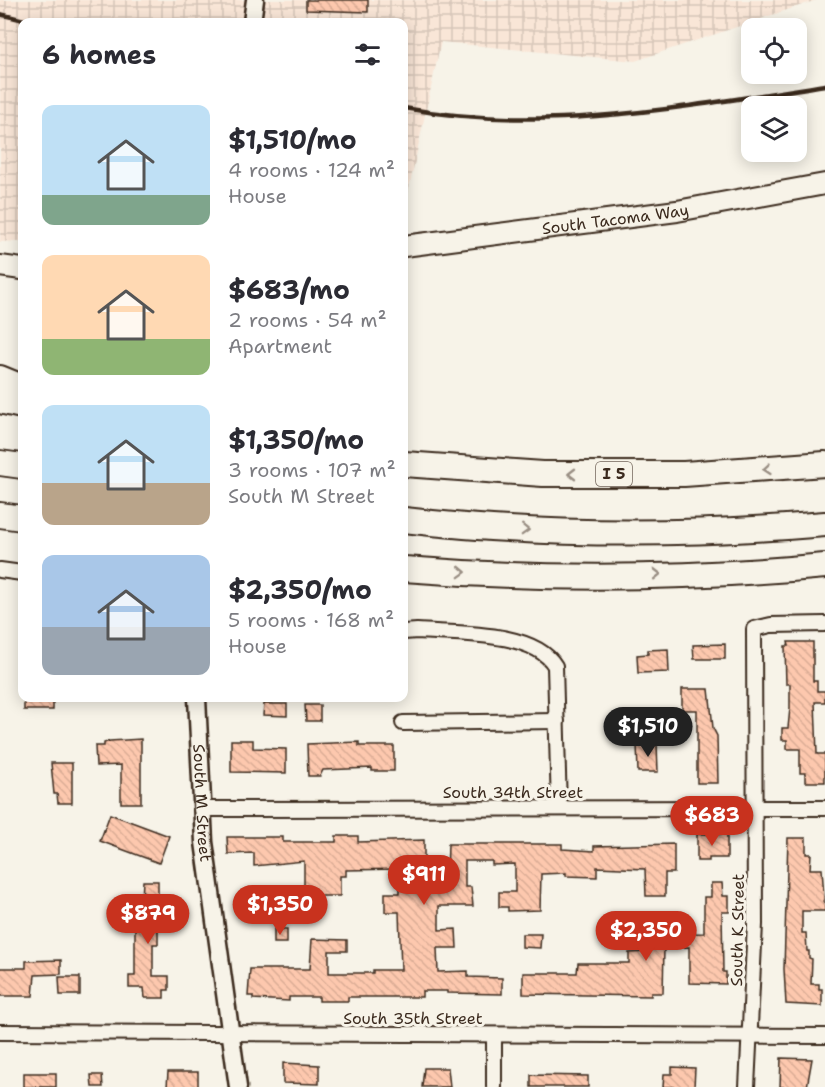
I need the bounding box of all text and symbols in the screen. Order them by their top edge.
map controls [741,18,807,162]
button: locate [741,18,807,84]
text: 6 homes [42,37,156,72]
icon: filters [351,38,384,71]
button: layers [741,96,807,162]
text: $1,510/mo [228,122,357,157]
icon: home [90,129,162,201]
text: 4 rooms · 124 m² [228,157,395,183]
text: House [228,183,287,209]
street label: South Tacoma Way [541,199,690,239]
text: $683/mo [228,272,350,307]
icon: home [90,279,162,351]
text: 2 rooms · 54 m² [228,307,387,333]
text: Apartment [228,333,332,359]
text: $1,350/mo [228,422,364,457]
icon: home [90,429,162,501]
text: 3 rooms · 107 m² [228,457,396,483]
road number: I 5 [596,462,632,486]
one-way arrow [762,462,771,475]
one-way arrow [567,468,576,480]
text: South M Street [228,483,375,509]
one-way arrow [520,523,529,536]
one-way arrow [457,566,466,578]
one-way arrow [652,568,661,580]
text: $2,350/mo [228,572,372,607]
icon: home [90,579,162,651]
text: 5 rooms · 168 m² [228,607,394,633]
text: House [228,633,287,659]
pin: $1,510 [599,707,697,758]
text: $1,510 [618,713,678,739]
street label: South M Street [188,744,217,863]
street label: South 34th Street [443,782,583,803]
pin: $683 [676,796,748,847]
text: $683 [684,802,740,828]
pin: $911 [388,855,460,906]
text: $911 [402,861,446,887]
street label: South K Street [726,874,749,986]
pin: $1,350 [231,885,329,936]
text: $1,350 [247,891,313,917]
pin: $879 [112,894,184,945]
text: $879 [120,900,176,926]
pin: $2,350 [597,911,695,962]
text: $2,350 [610,917,682,943]
street label: South 35th Street [343,1008,483,1029]

